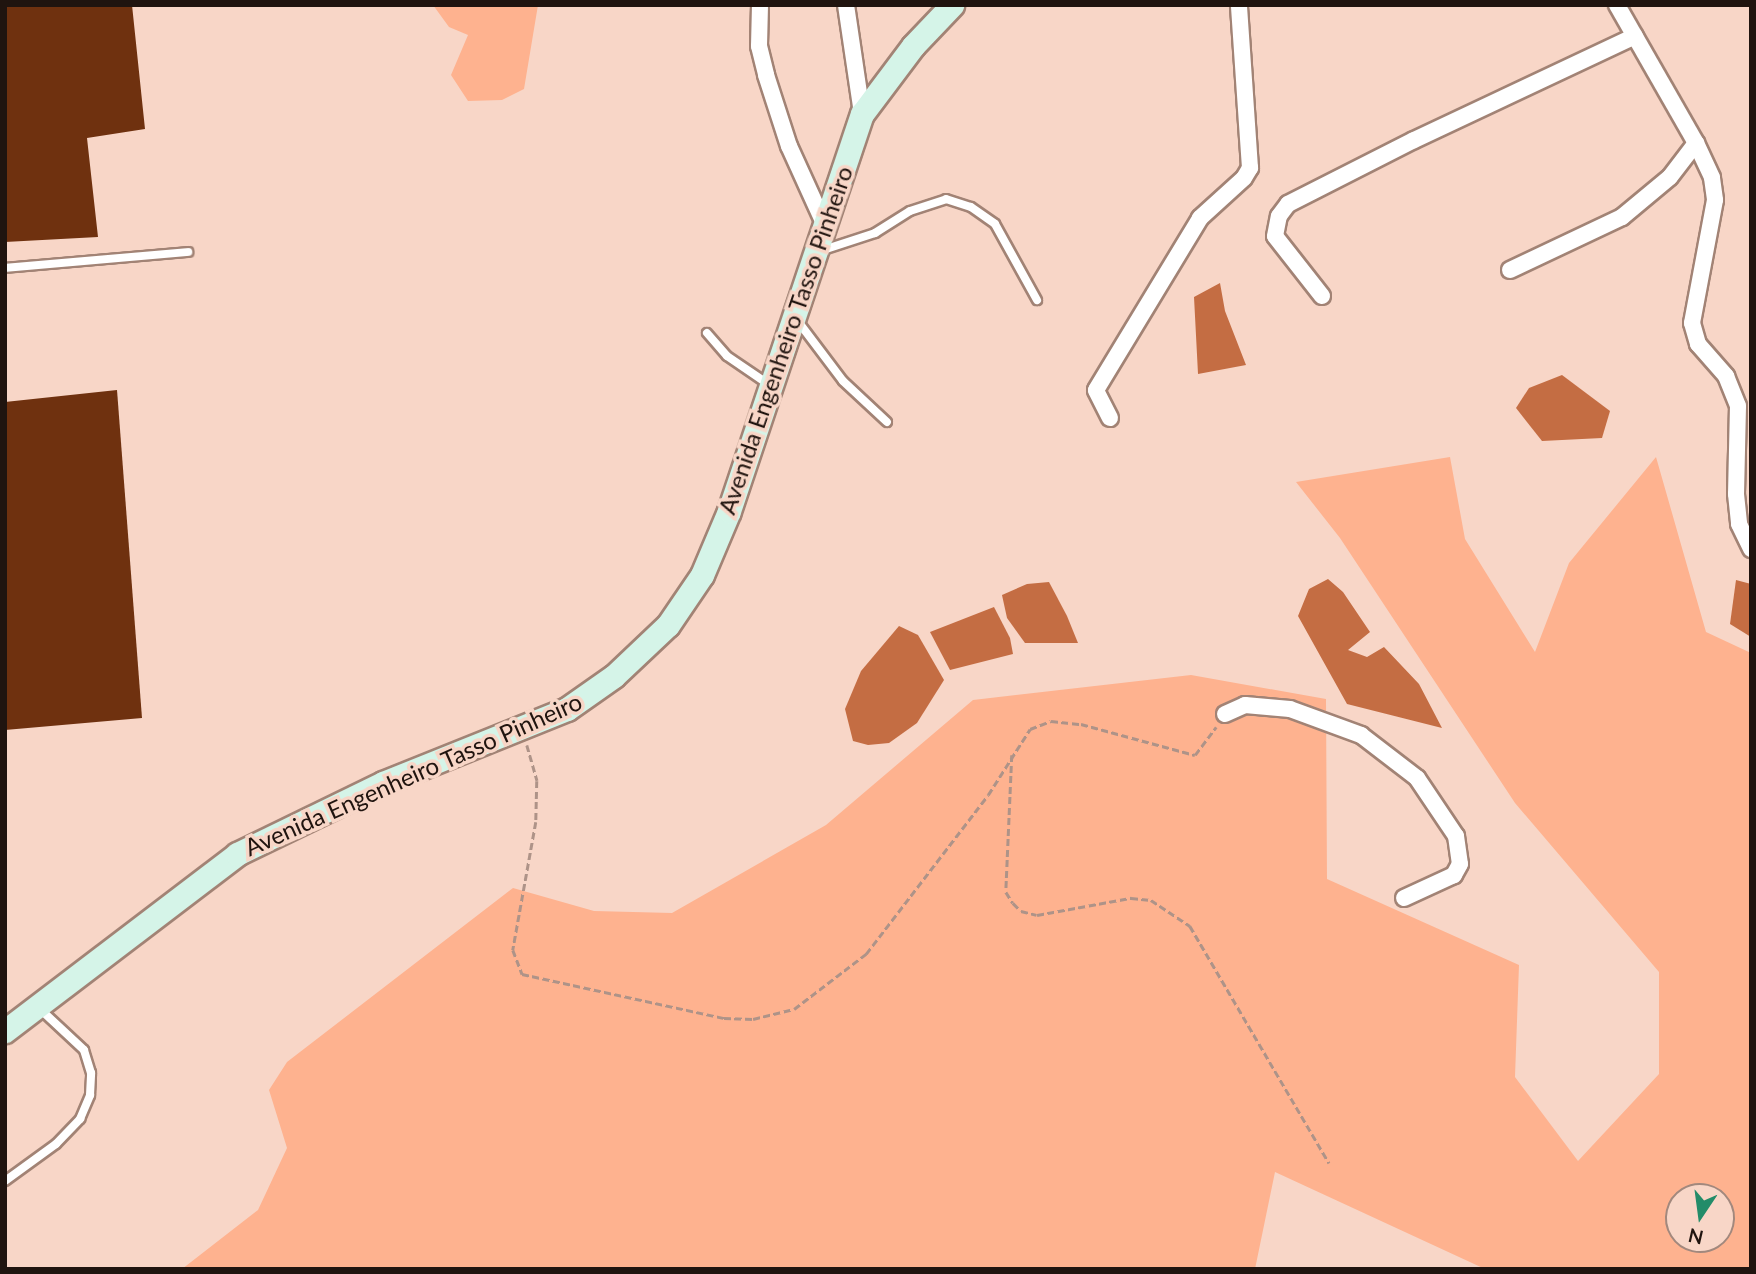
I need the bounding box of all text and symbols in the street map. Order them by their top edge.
street label: Avenida Engenheiro Tasso Pinheiro [712,162,858,518]
street label: Avenida Engenheiro Tasso Pinheiro [240,686,586,862]
north arrow [1665,1183,1735,1253]
text: N [1686,1224,1705,1250]

